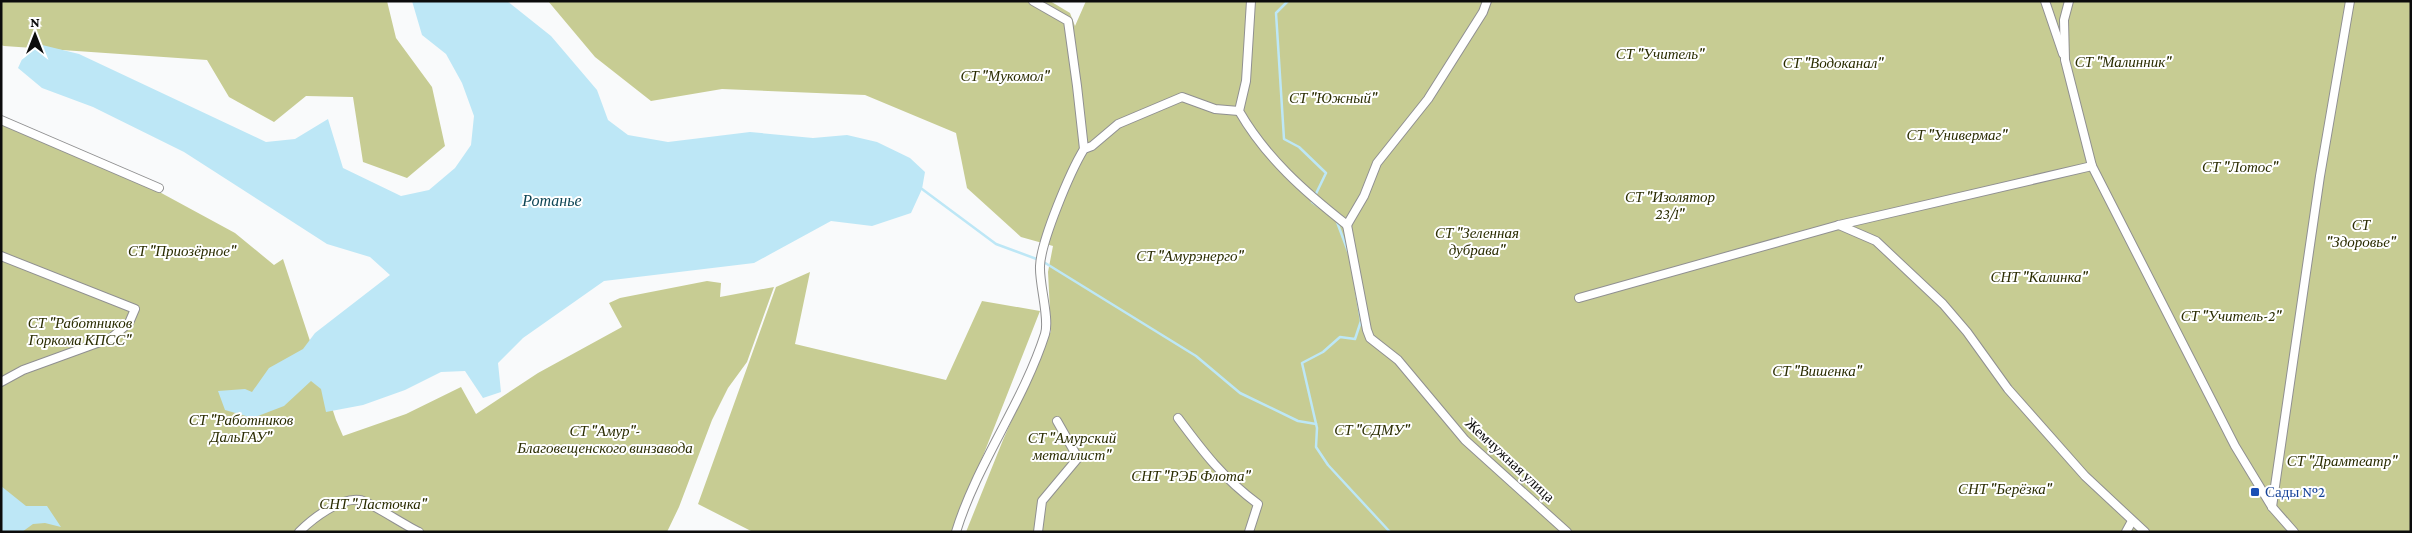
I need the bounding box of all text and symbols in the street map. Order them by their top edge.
north arrow [10,10,60,60]
text: N [30,14,40,30]
park label: СТ "Учитель" [1616,46,1705,62]
park label: СТ "Малинник" [2075,54,2172,70]
park label: СТ "Водоканал" [1783,55,1884,71]
park label: СТ "Мукомол" [960,68,1050,84]
park label: СТ "Южный" [1289,90,1378,106]
park label: СТ "Универмаг" [1907,127,2008,143]
park label: СТ "Лотос" [2202,159,2279,175]
park label: СТ "Изолятор 23/1" [1625,189,1716,222]
water label: Ротанье [521,192,582,209]
park label: СТ "Здоровье" [2326,217,2397,250]
park label: СТ "Зеленная дубрава" [1435,225,1519,258]
park label: СТ "Приозёрное" [128,243,237,259]
park label: СТ "Амурэнерго" [1136,248,1245,264]
park label: СНТ "Калинка" [1990,269,2089,285]
park label: СТ "Учитель-2" [2181,308,2282,324]
park label: СТ "Работников Горкома КПСС" [28,315,133,348]
park label: СТ "Вишенка" [1772,363,1863,379]
park label: СТ "Работников ДальГАУ" [189,412,294,445]
street label: Жемчужная улица [1462,415,1558,505]
park label: СТ "СДМУ" [1334,422,1411,438]
park label: СТ "Амур"- Благовещенского винзавода [516,423,693,456]
park label: СТ "Амурский металлист" [1028,430,1117,463]
park label: СТ "Драмтеатр" [2287,453,2398,469]
park label: СНТ "РЭБ Флота" [1131,468,1252,484]
park label: СНТ "Берёзка" [1958,481,2053,497]
place label: Сады №2 [2265,484,2325,500]
marker: Сады №2 [2249,486,2261,498]
park label: СНТ "Ласточка" [319,496,428,512]

